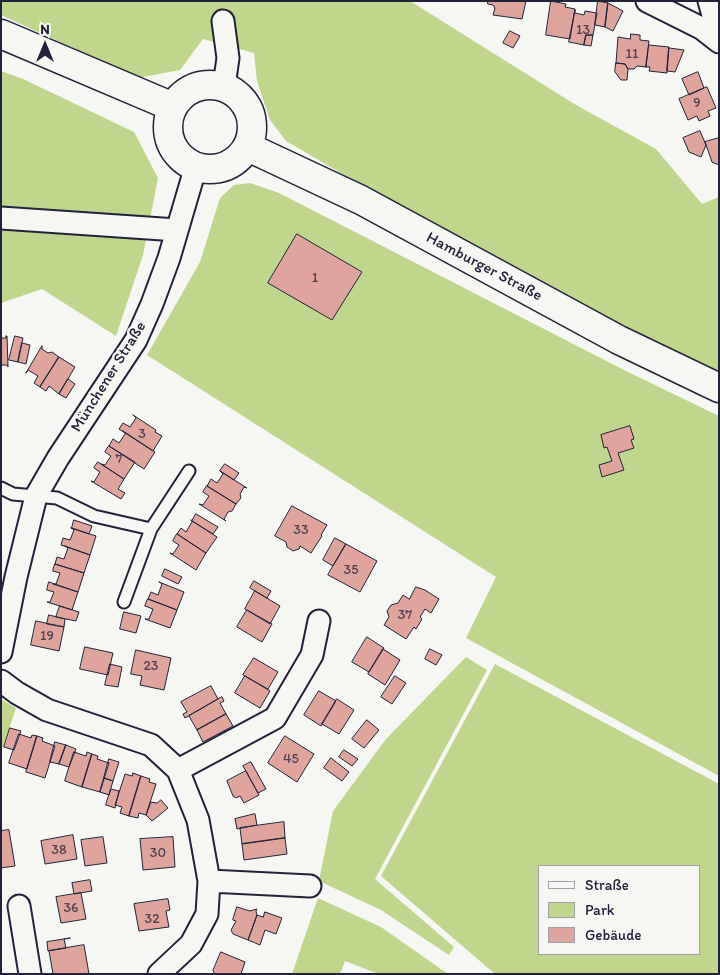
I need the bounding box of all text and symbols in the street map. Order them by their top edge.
north arrow [20,20,70,70]
text: N [40,21,50,38]
house number: 13 [576,22,590,38]
house number: 11 [626,46,638,62]
house number: 9 [693,95,701,111]
street label: Hamburger Straße [423,228,545,306]
house number: 1 [312,270,318,286]
street label: Münchener Straße [67,318,151,436]
house number: 3 [138,426,146,442]
house number: 7 [116,451,122,467]
house number: 33 [293,522,309,538]
house number: 35 [344,562,358,578]
house number: 37 [398,607,412,623]
house number: 19 [40,628,54,644]
house number: 23 [144,658,158,674]
house number: 45 [283,751,299,767]
house number: 38 [51,842,67,858]
house number: 30 [150,845,166,861]
legend [538,865,700,955]
text: Straße [585,876,629,894]
house number: 36 [63,900,79,916]
text: Park [585,901,615,919]
house number: 32 [145,911,159,927]
text: Gebäude [585,926,642,944]

